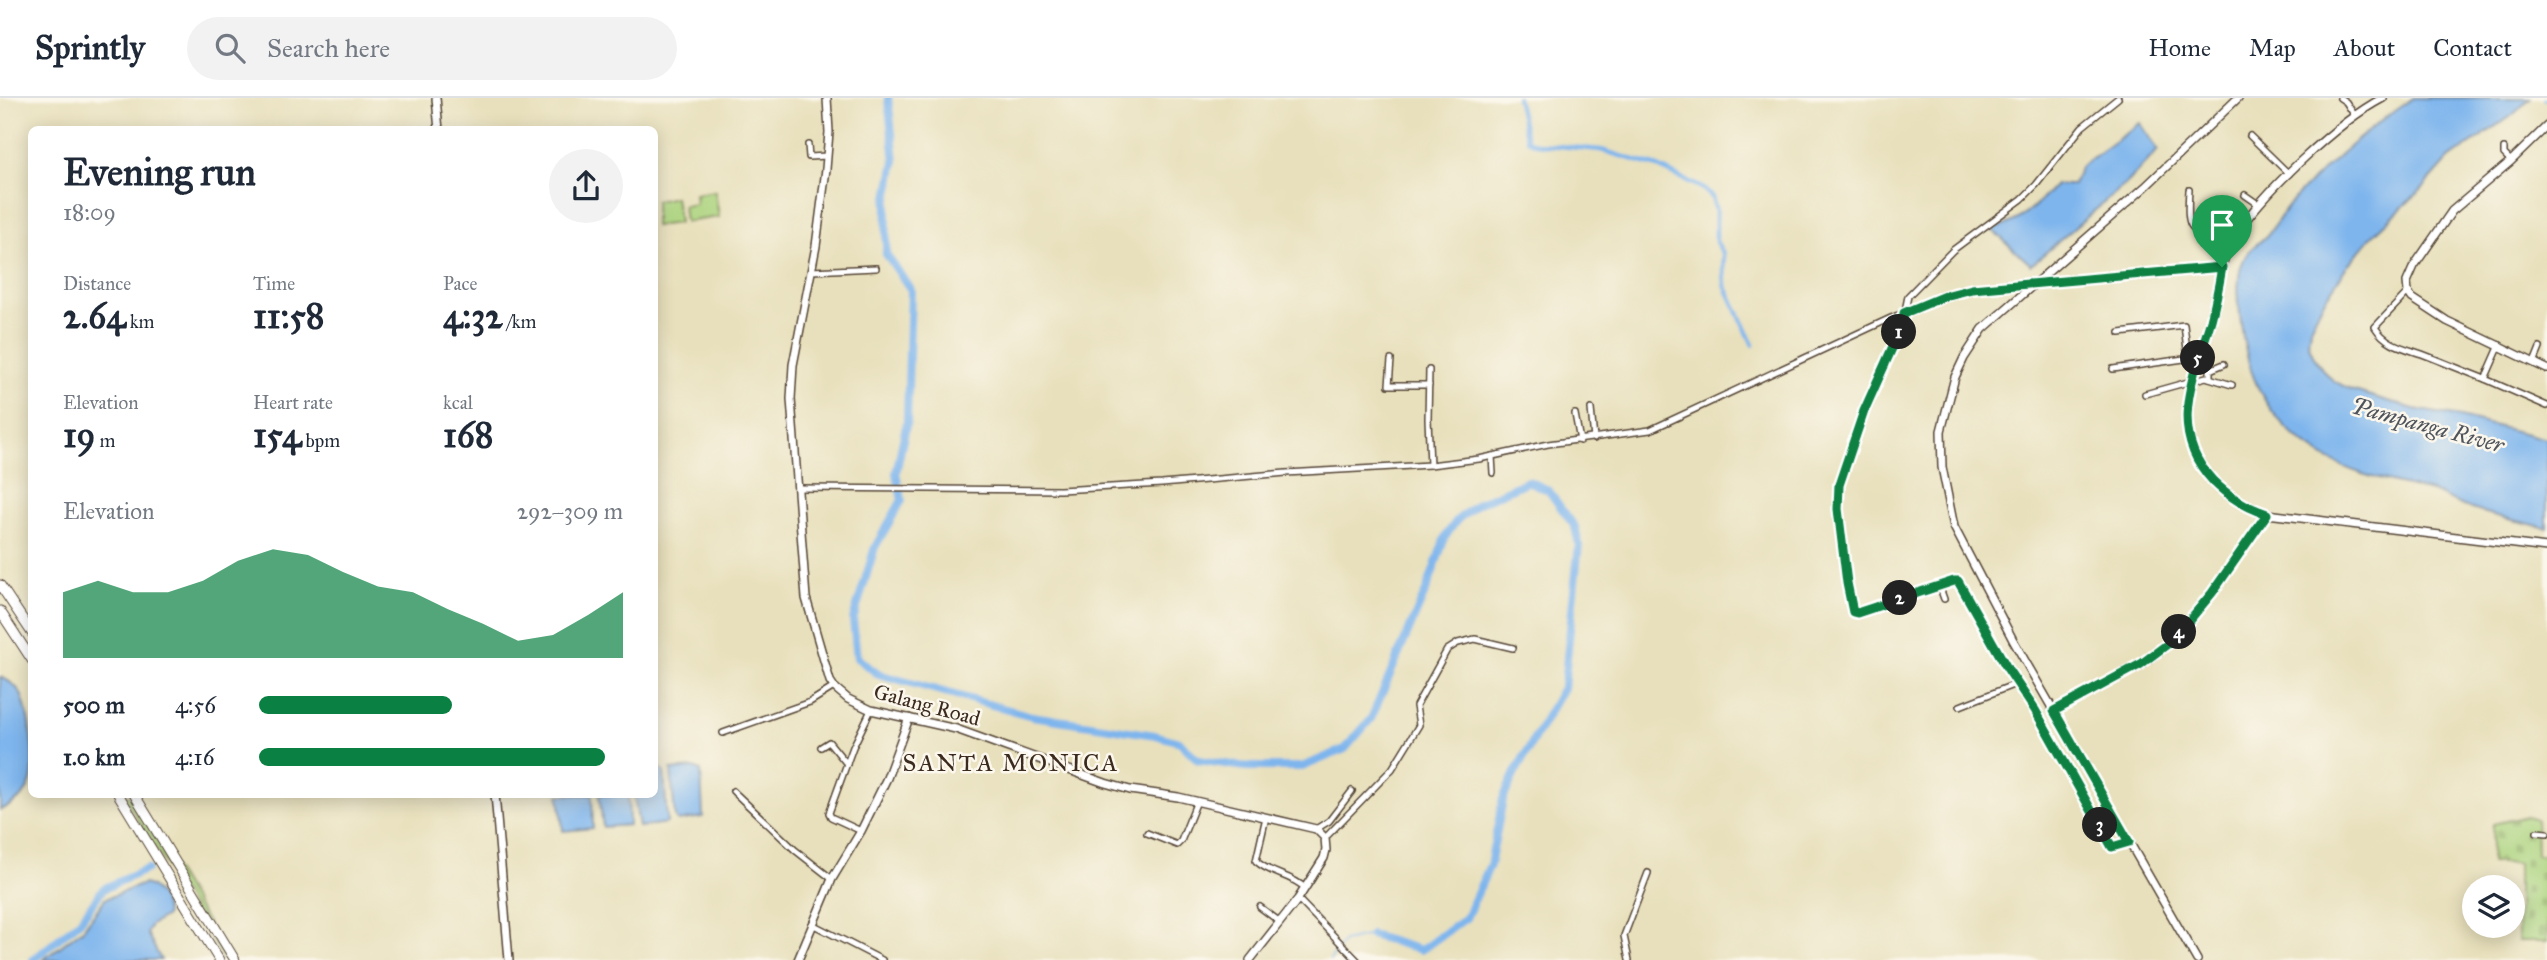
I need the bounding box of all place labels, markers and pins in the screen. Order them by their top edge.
pin [2192,195,2252,267]
pin: 1 [1882,314,1916,350]
pin: 5 [2180,341,2216,376]
pin: 2 [1882,580,1918,616]
pin: 4 [2162,614,2196,650]
pin: 3 [2082,808,2118,842]

